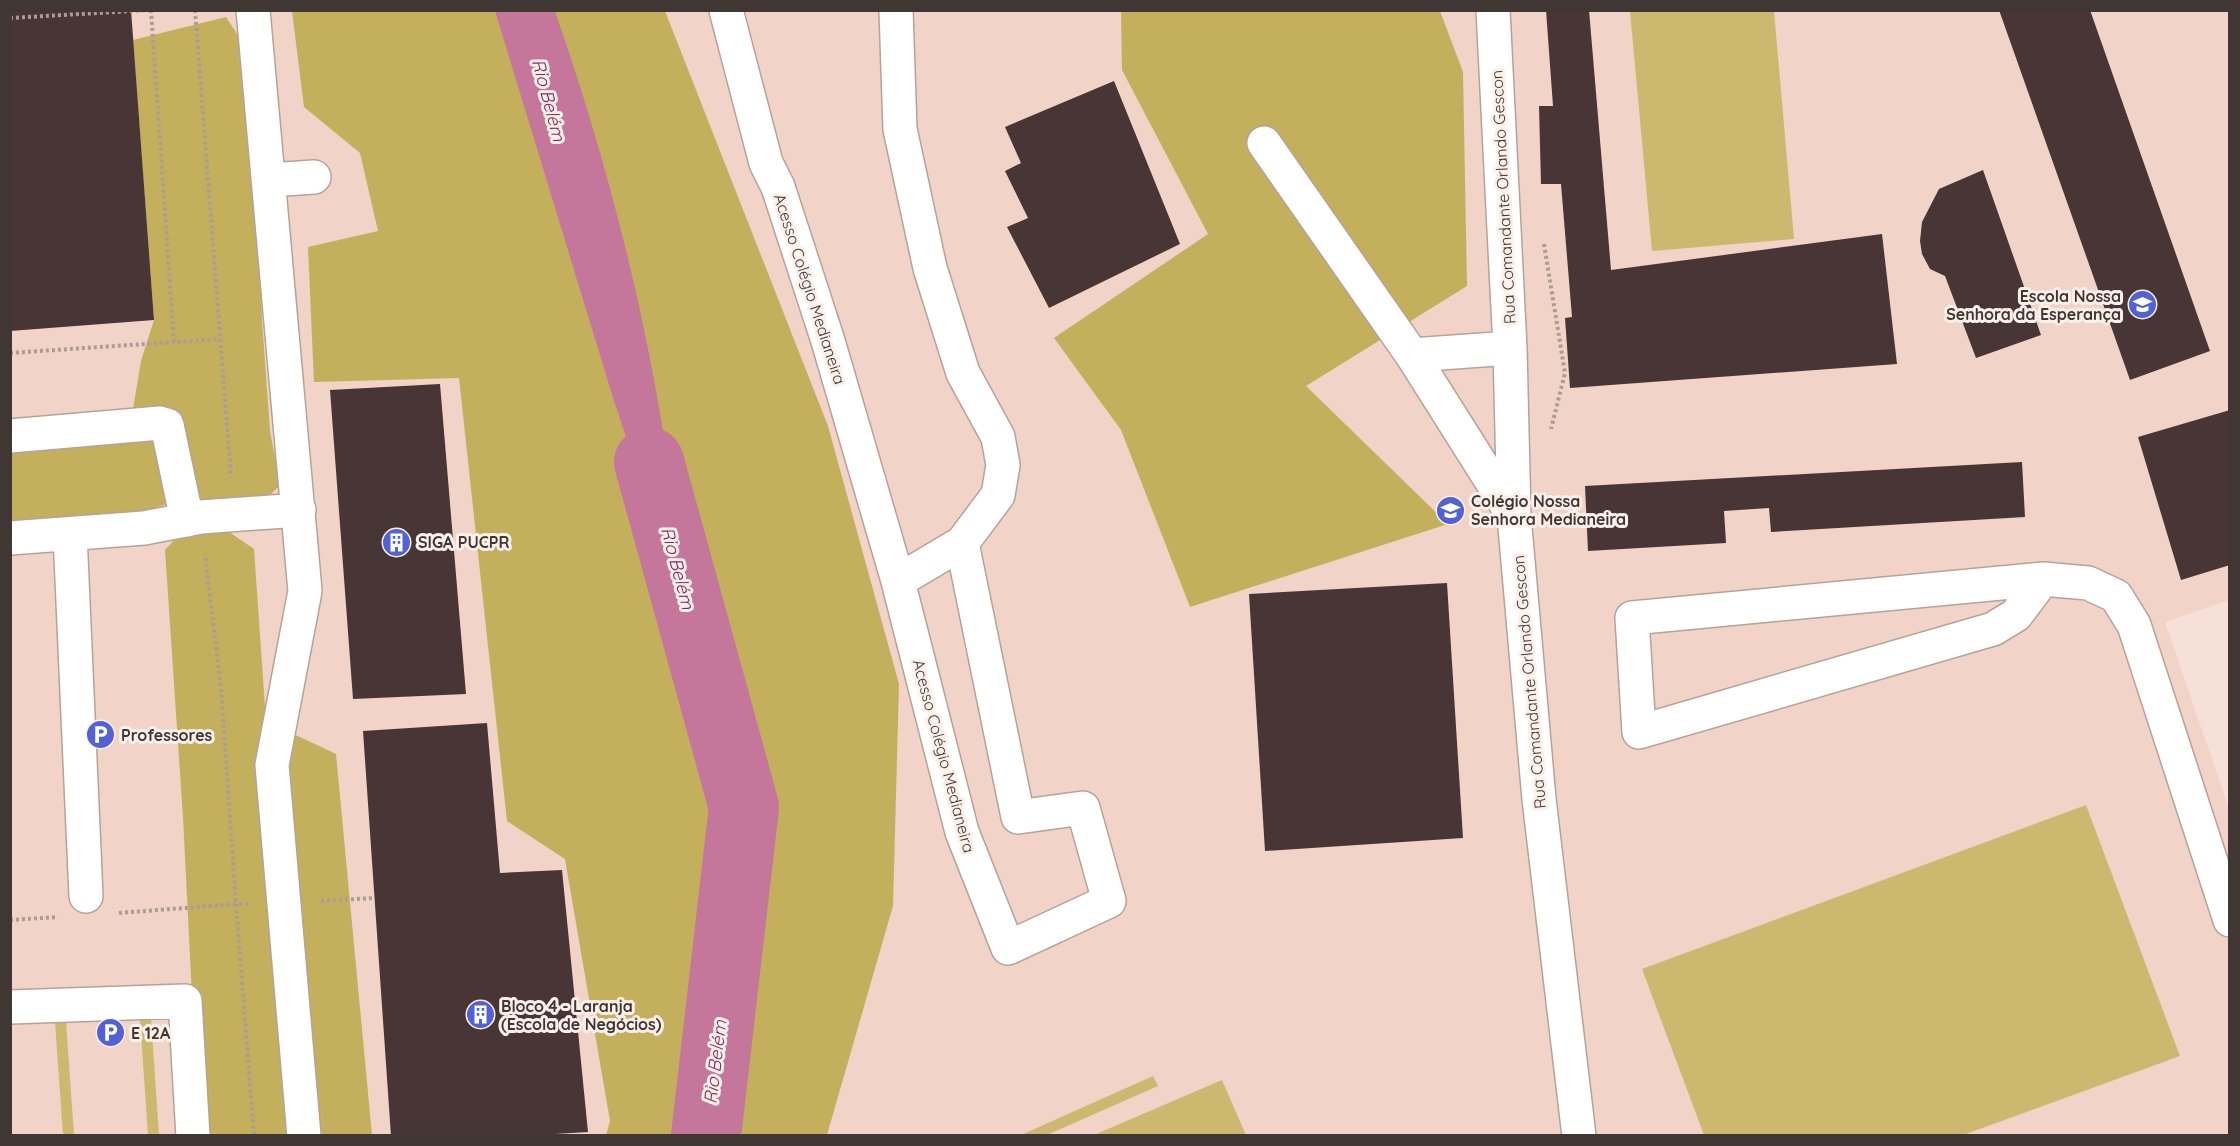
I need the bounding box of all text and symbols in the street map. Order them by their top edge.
water label: Rio Belém [527,56,571,144]
street label: Rua Comandante Orlando Gescon [1486,69,1520,325]
street label: Acesso Colégio Medianeira [770,191,850,387]
place label: Escola Nossa Senhora da Esperança [1946,286,2121,324]
school or university icon: Escola Nossa Senhora da Esperança [2126,289,2158,321]
place label: Colégio Nossa Senhora Medianeira [1471,491,1626,529]
school or university icon: Colégio Nossa Senhora Medianeira [1434,494,1466,526]
water label: Rio Belém [656,524,700,612]
building icon: SIGA PUCPR [381,526,413,558]
place label: SIGA PUCPR [418,532,509,552]
street label: Rua Comandante Orlando Gescon [1508,554,1550,810]
street label: Acesso Colégio Medianeira [909,657,979,855]
parking icon: Professores [84,719,116,751]
place label: Professores [121,725,213,745]
place label: Bloco 4 - Laranja (Escola de Negócios) [501,996,662,1034]
building icon: Bloco 4 - Laranja (Escola de Negócios) [464,999,496,1031]
parking icon: E 12A [94,1017,126,1049]
water label: Rio Belém [698,1018,732,1105]
place label: E 12A [131,1023,171,1043]

